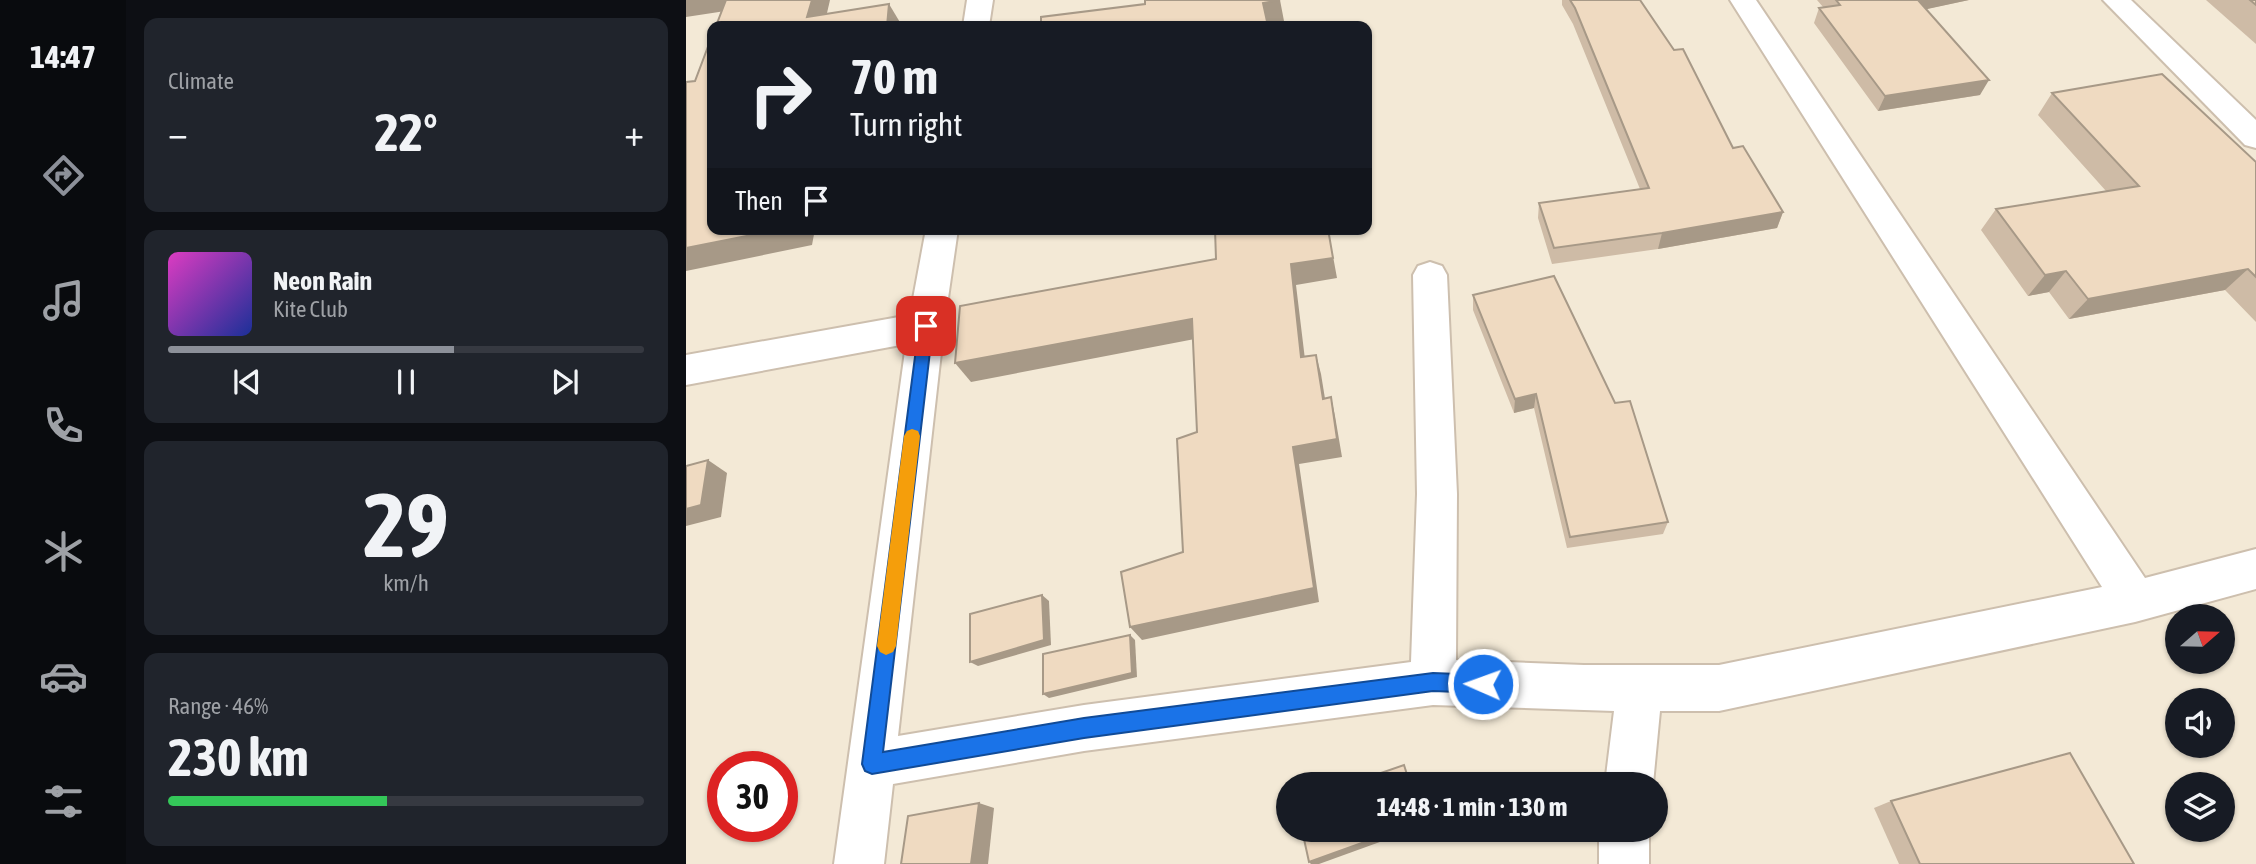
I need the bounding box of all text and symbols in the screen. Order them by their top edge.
text: 14:47 [30,38,96,75]
text: 70 m [850,48,938,104]
icon: right [735,49,826,140]
text: Climate [168,68,234,94]
text: 22° [374,102,438,162]
text: Turn right [850,106,963,143]
text: − [168,111,188,154]
text: + [624,111,644,154]
icon: directions [39,151,88,200]
icon: arrive [797,182,835,220]
text: Then [735,186,783,216]
text: Neon Rain [273,266,372,296]
icon: music [39,276,88,325]
text: Kite Club [273,296,348,322]
pin [896,296,956,356]
icon: arrive [907,307,945,345]
icon: previous [228,363,266,401]
icon: pause [387,363,425,401]
icon: next [546,363,584,401]
icon: phone [39,401,88,450]
text: 29 [363,472,449,576]
icon: climate [39,527,88,576]
text: km/h [383,570,429,596]
north arrow [2165,604,2235,674]
map controls [2165,604,2235,842]
position arrow [1446,647,1520,721]
icon: car [39,652,88,701]
button: sound [2165,688,2235,758]
text: Range · 46% [168,693,268,719]
text: 230 km [168,727,309,787]
speed limit sign: 30 [707,751,798,842]
button: layers [2165,772,2235,842]
icon: filters [39,777,88,826]
text: 14:48 · 1 min · 130 m [1377,792,1567,822]

